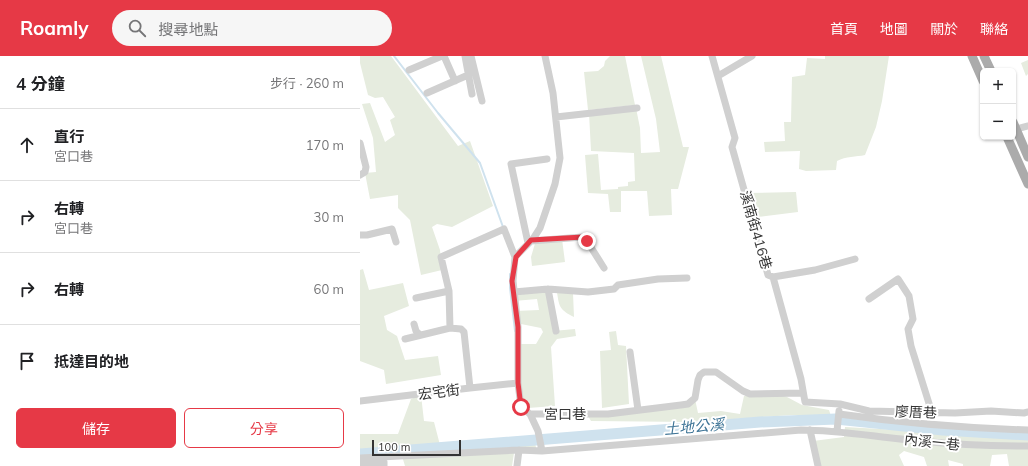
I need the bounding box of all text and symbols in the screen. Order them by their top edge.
search box [112,10,392,46]
text: Roamly [20,16,88,40]
icon: search [126,17,148,39]
text: 搜尋地點 [158,20,219,39]
text: 首頁 [830,20,858,38]
text: 地圖 [880,20,908,38]
text: 關於 [930,20,958,38]
text: 聯絡 [980,20,1008,38]
map controls [980,68,1016,140]
button: + [980,68,1016,104]
text: 4 分鐘 [16,73,65,94]
text: 步行 · 260 m [270,75,344,91]
button: − [980,104,1016,140]
text: 直行 [54,127,84,146]
icon: ahead [16,134,38,156]
text: 170 m [306,137,344,153]
text: 宮口巷 [54,148,93,164]
street label: 溪南街416巷 [736,188,776,272]
text: 右轉 [54,199,84,218]
icon: right [16,206,38,228]
text: 30 m [314,209,344,225]
text: 宮口巷 [54,220,93,236]
route end [578,232,596,250]
icon: right [16,278,38,300]
text: 右轉 [54,280,84,299]
text: 60 m [314,281,344,297]
icon: arrive [16,350,38,372]
text: 抵達目的地 [54,352,129,371]
street label: 宏宅街 [417,381,461,403]
route start [512,398,530,416]
street label: 廖厝巷 [895,402,937,422]
street label: 宮口巷 [544,405,586,423]
button: 儲存 [16,408,176,448]
button: 分享 [184,408,344,448]
water label: 土地公溪 [663,414,727,439]
street label: 內溪一巷 [903,430,961,454]
scale bar [372,438,461,457]
text: 100 m [378,440,410,454]

